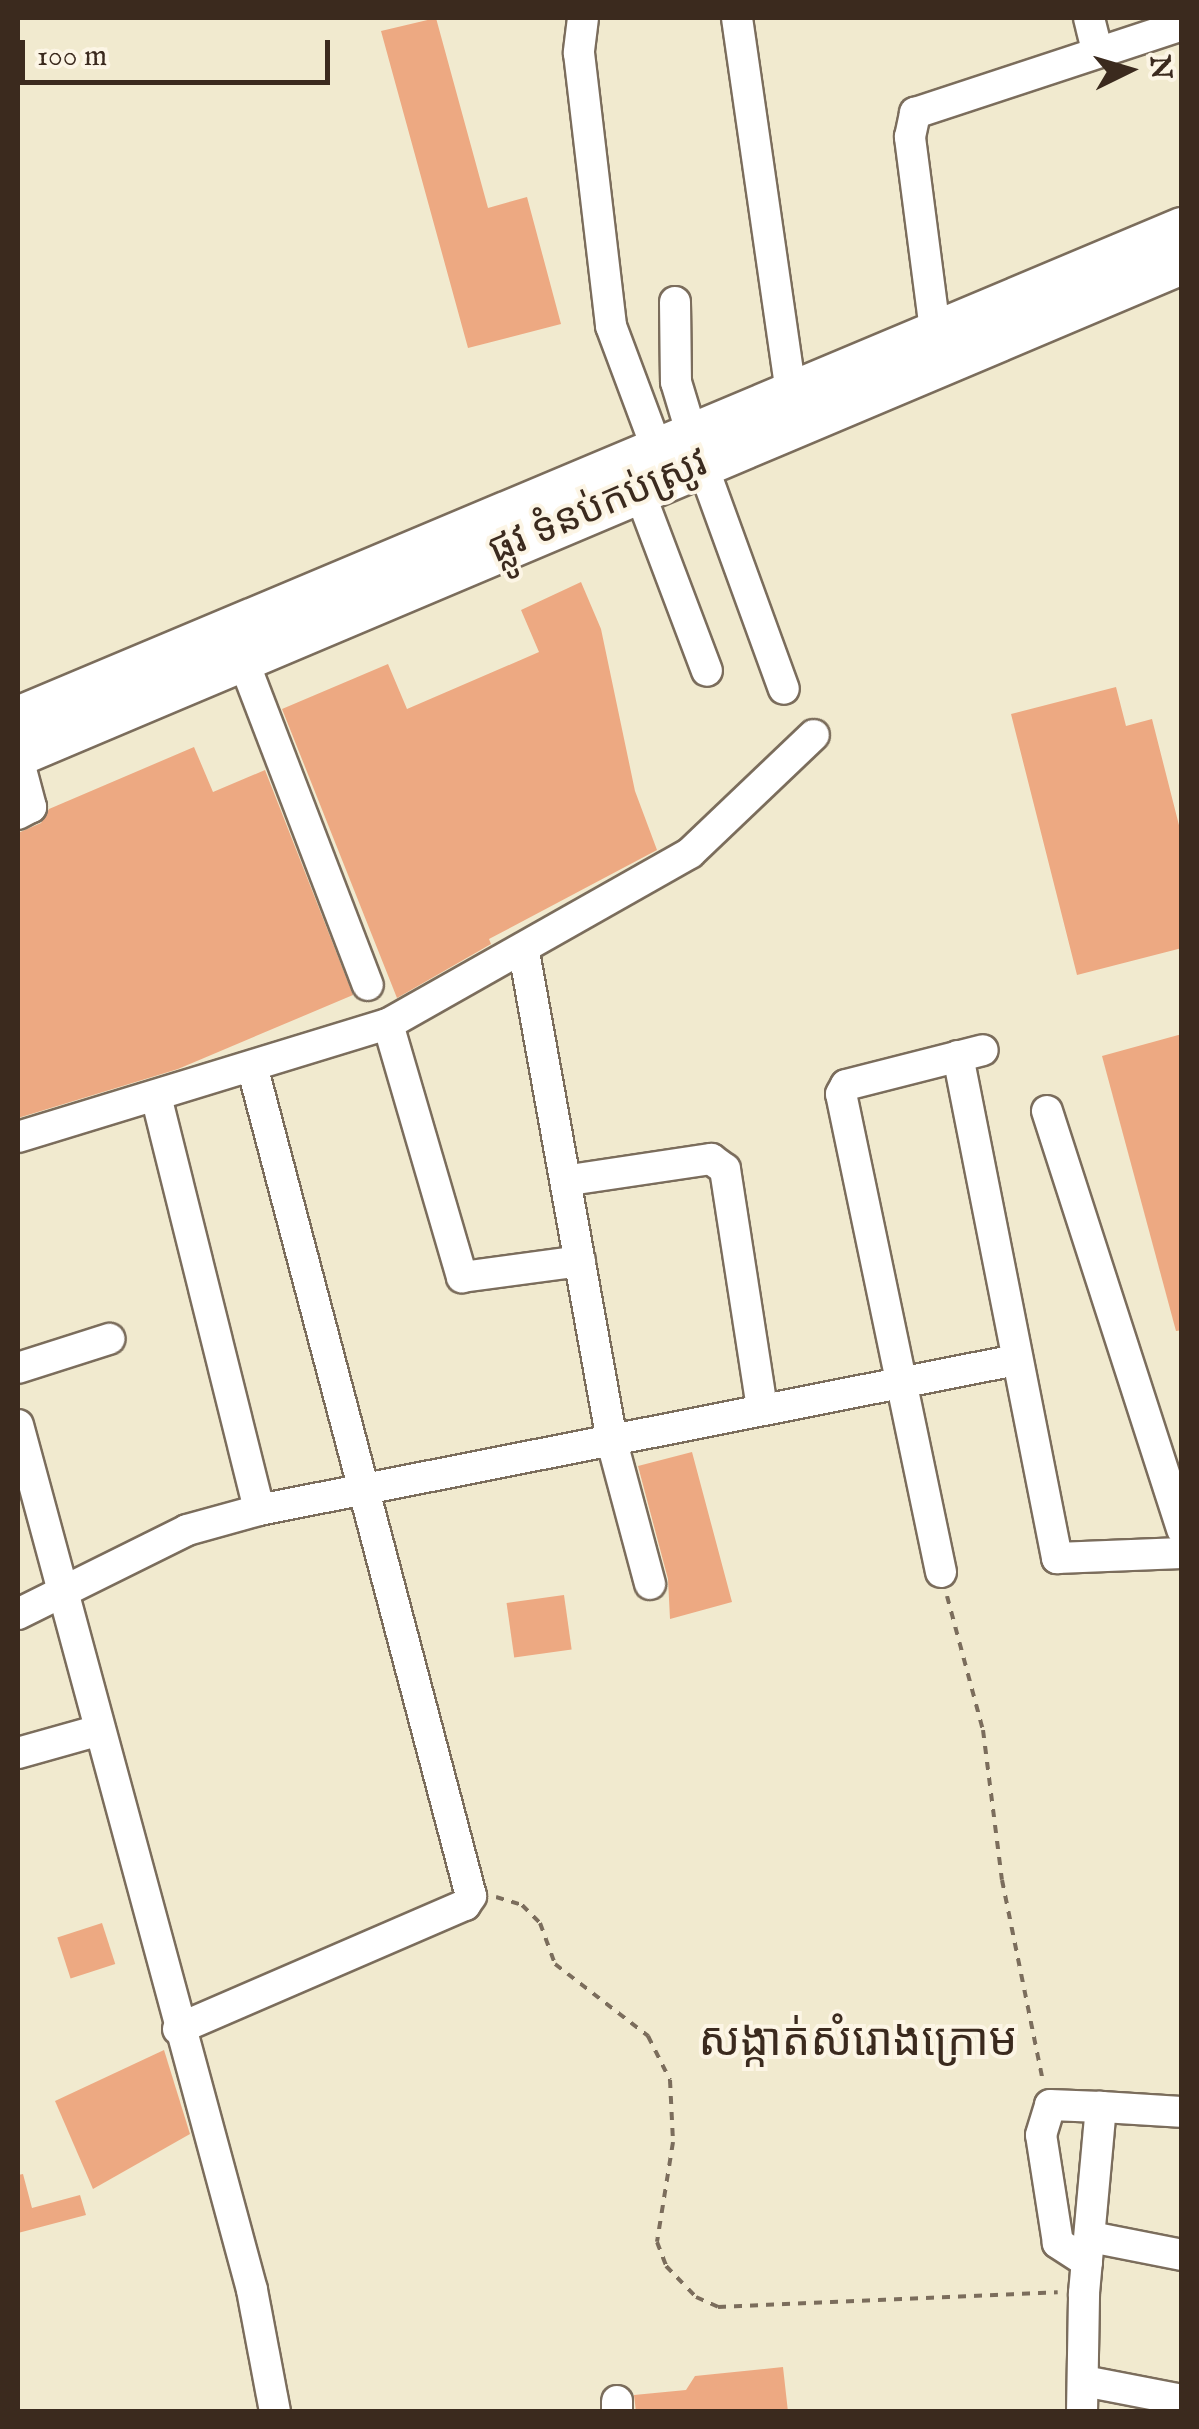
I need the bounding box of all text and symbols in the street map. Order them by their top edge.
scale bar [25,20,335,82]
north arrow [1079,20,1179,120]
text: 100 m [37,38,107,76]
text: N [1141,54,1178,81]
street label: ផ្លូវ ទំនប់កប់ស្រូវ [482,440,716,576]
district label: សង្កាត់សំរោងក្រោម [699,2016,1017,2070]

